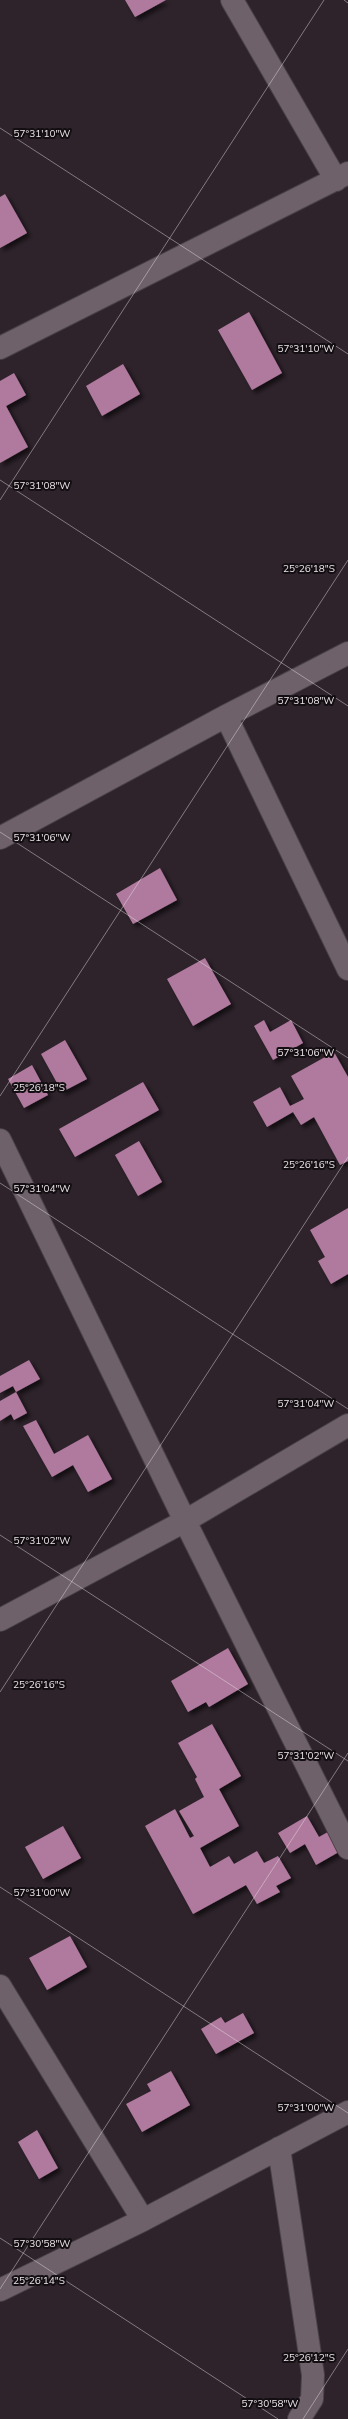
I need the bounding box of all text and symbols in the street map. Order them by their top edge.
text: 57°31'10"W [14,127,70,140]
text: 57°31'10"W [278,342,334,355]
text: 57°31'08"W [14,479,70,492]
text: 25°26'18"S [283,562,335,575]
text: 57°31'08"W [278,694,334,707]
text: 57°31'06"W [14,831,70,844]
text: 57°31'06"W [278,1046,334,1059]
text: 25°26'18"S [13,1081,65,1094]
text: 25°26'16"S [283,1158,335,1171]
text: 57°31'04"W [14,1182,70,1195]
text: 57°31'04"W [278,1397,334,1410]
text: 57°31'02"W [14,1534,70,1547]
text: 25°26'16"S [13,1678,65,1691]
text: 57°31'02"W [278,1749,334,1762]
text: 57°31'00"W [14,1886,70,1899]
text: 57°31'00"W [278,2101,334,2114]
text: 57°30'58"W [14,2237,70,2250]
text: 25°26'14"S [13,2274,65,2287]
text: 25°26'12"S [283,2351,335,2364]
text: 57°30'58"W [242,2397,298,2410]

